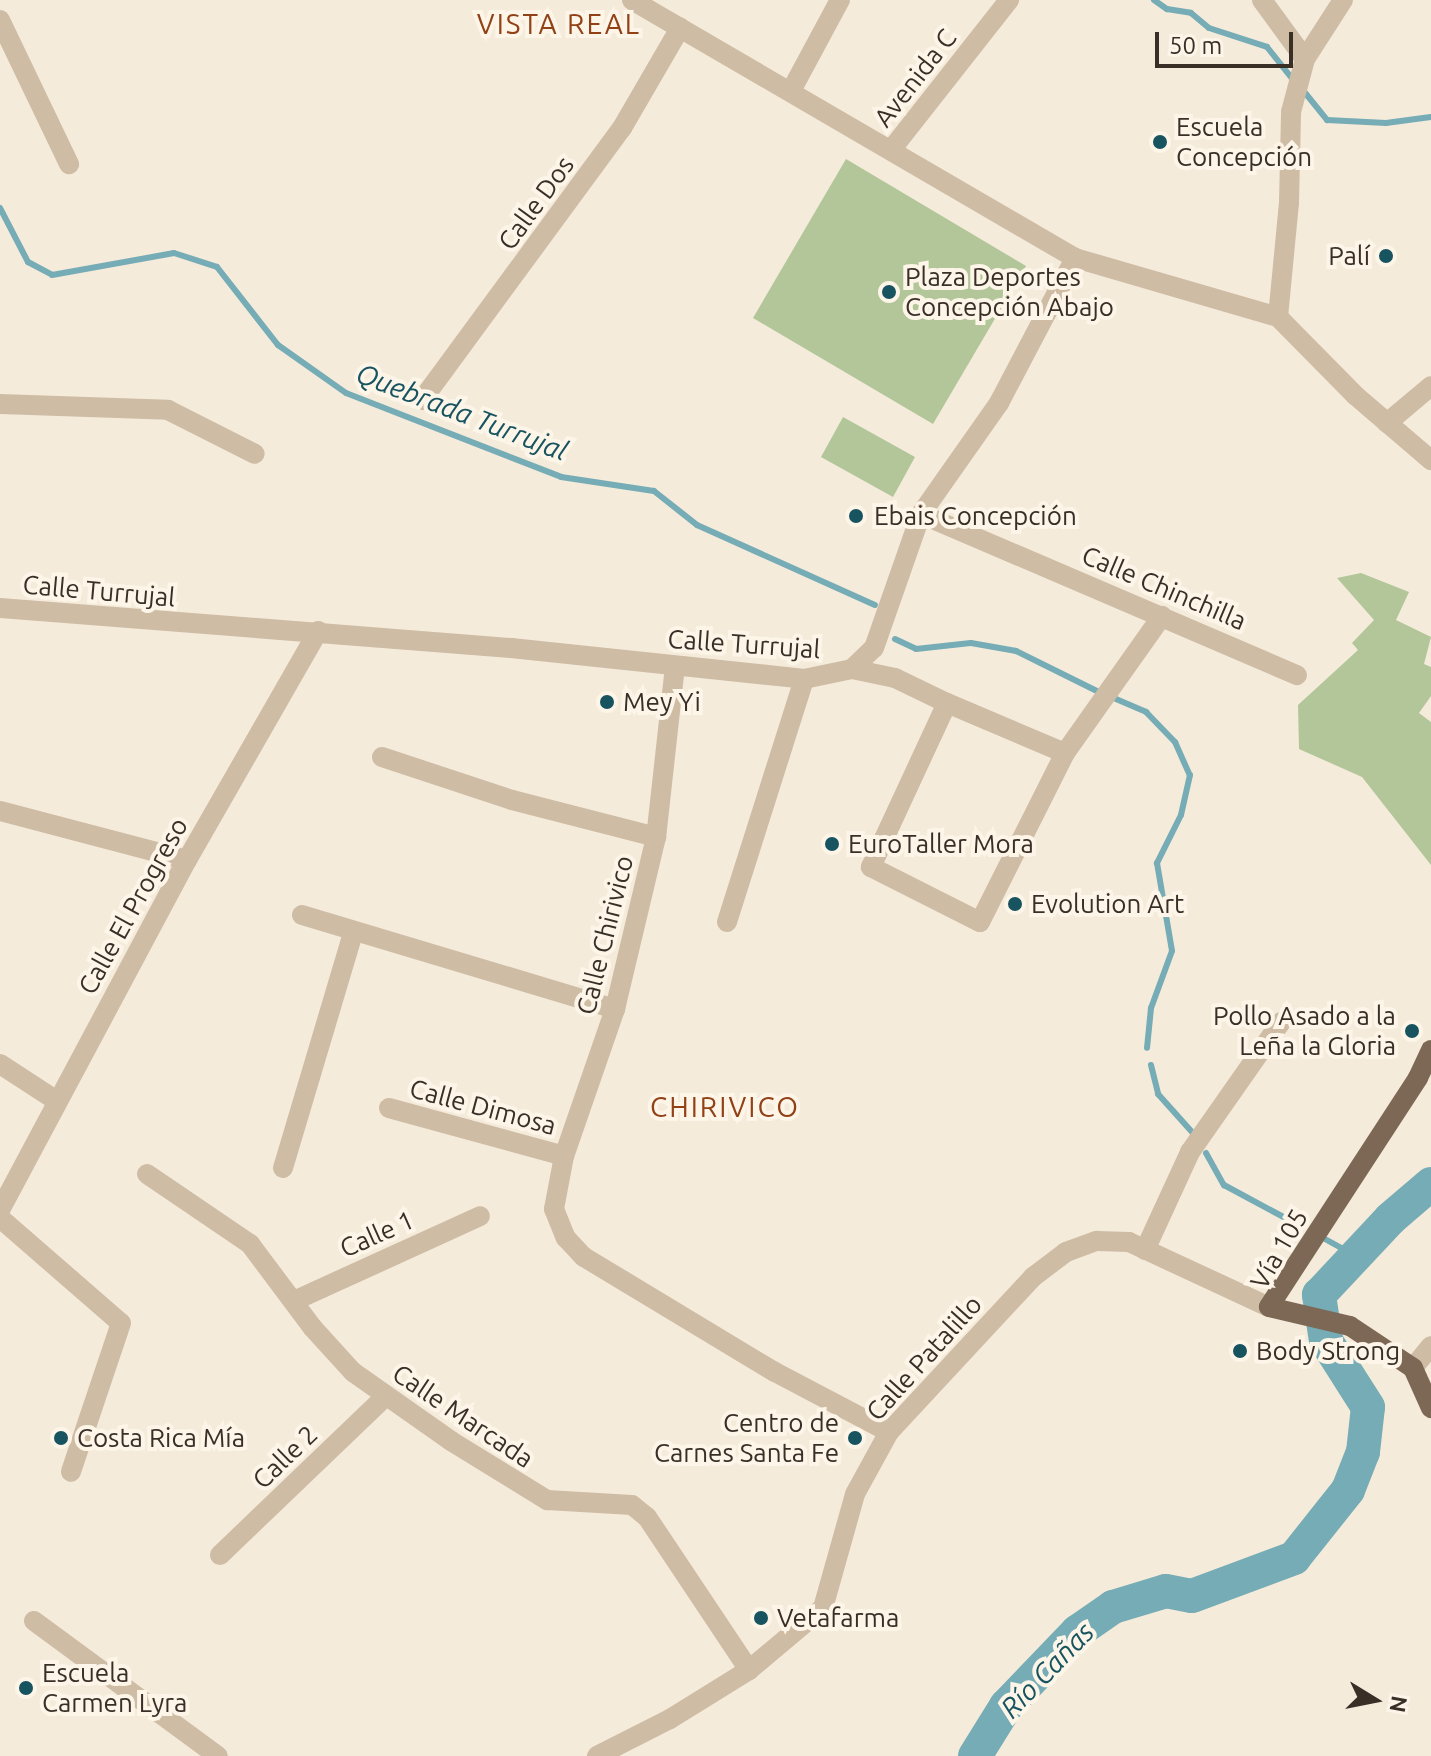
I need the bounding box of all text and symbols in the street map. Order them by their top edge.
district label: VISTA REAL [477,7,641,41]
scale bar [1159,16,1297,66]
street label: Avenida C [867,23,963,133]
text: 50 m [1169,32,1222,59]
place label: Escuela Concepción [1176,111,1312,172]
marker: Escuela Concepción [1151,133,1169,151]
street label: Calle Dos [492,150,580,256]
place label: Palí [1328,240,1370,272]
marker: Palí [1377,247,1395,265]
place label: Plaza Deportes Concepción Abajo [905,261,1114,322]
marker: Plaza Deportes Concepción Abajo [880,283,898,301]
water label: Quebrada Turrujal [351,356,573,468]
place label: Ebais Concepción [874,500,1077,532]
marker: Ebais Concepción [845,505,867,527]
street label: Calle Chinchilla [1077,539,1251,637]
street label: Calle Turrujal [21,569,177,613]
street label: Calle Turrujal [667,623,821,665]
place label: Mey Yi [623,686,701,718]
marker: Mey Yi [598,693,616,711]
street label: Calle El Progreso [72,812,194,1000]
place label: EuroTaller Mora [848,828,1034,860]
marker: EuroTaller Mora [823,835,841,853]
street label: Calle Chirivico [570,852,640,1018]
place label: Evolution Art [1031,888,1184,920]
marker: Evolution Art [1006,895,1024,913]
place label: Pollo Asado a la Leña la Gloria [1213,1000,1396,1062]
marker: Pollo Asado a la Leña la Gloria [1403,1022,1421,1040]
street label: Calle Dimosa [406,1072,560,1142]
district label: CHIRIVICO [650,1090,800,1124]
street label: Calle 1 [335,1204,419,1264]
street label: Vía 105 [1244,1204,1314,1294]
street label: Calle Patalillo [860,1289,988,1427]
place label: Body Strong [1256,1335,1400,1367]
marker: Body Strong [1231,1342,1249,1360]
street label: Calle Marcada [387,1357,539,1475]
place label: Centro de Carnes Santa Fe [654,1407,839,1468]
street label: Calle 2 [246,1419,324,1495]
place label: Costa Rica Mía [77,1422,245,1454]
marker: Costa Rica Mía [52,1429,70,1447]
marker: Centro de Carnes Santa Fe [846,1429,864,1447]
place label: Vetafarma [777,1602,899,1634]
marker: Vetafarma [752,1609,770,1627]
water label: Río Cañas [993,1615,1101,1725]
place label: Escuela Carmen Lyra [42,1657,187,1718]
north arrow [1335,1660,1415,1740]
marker: Escuela Carmen Lyra [17,1679,35,1697]
text: N [1385,1694,1413,1715]

